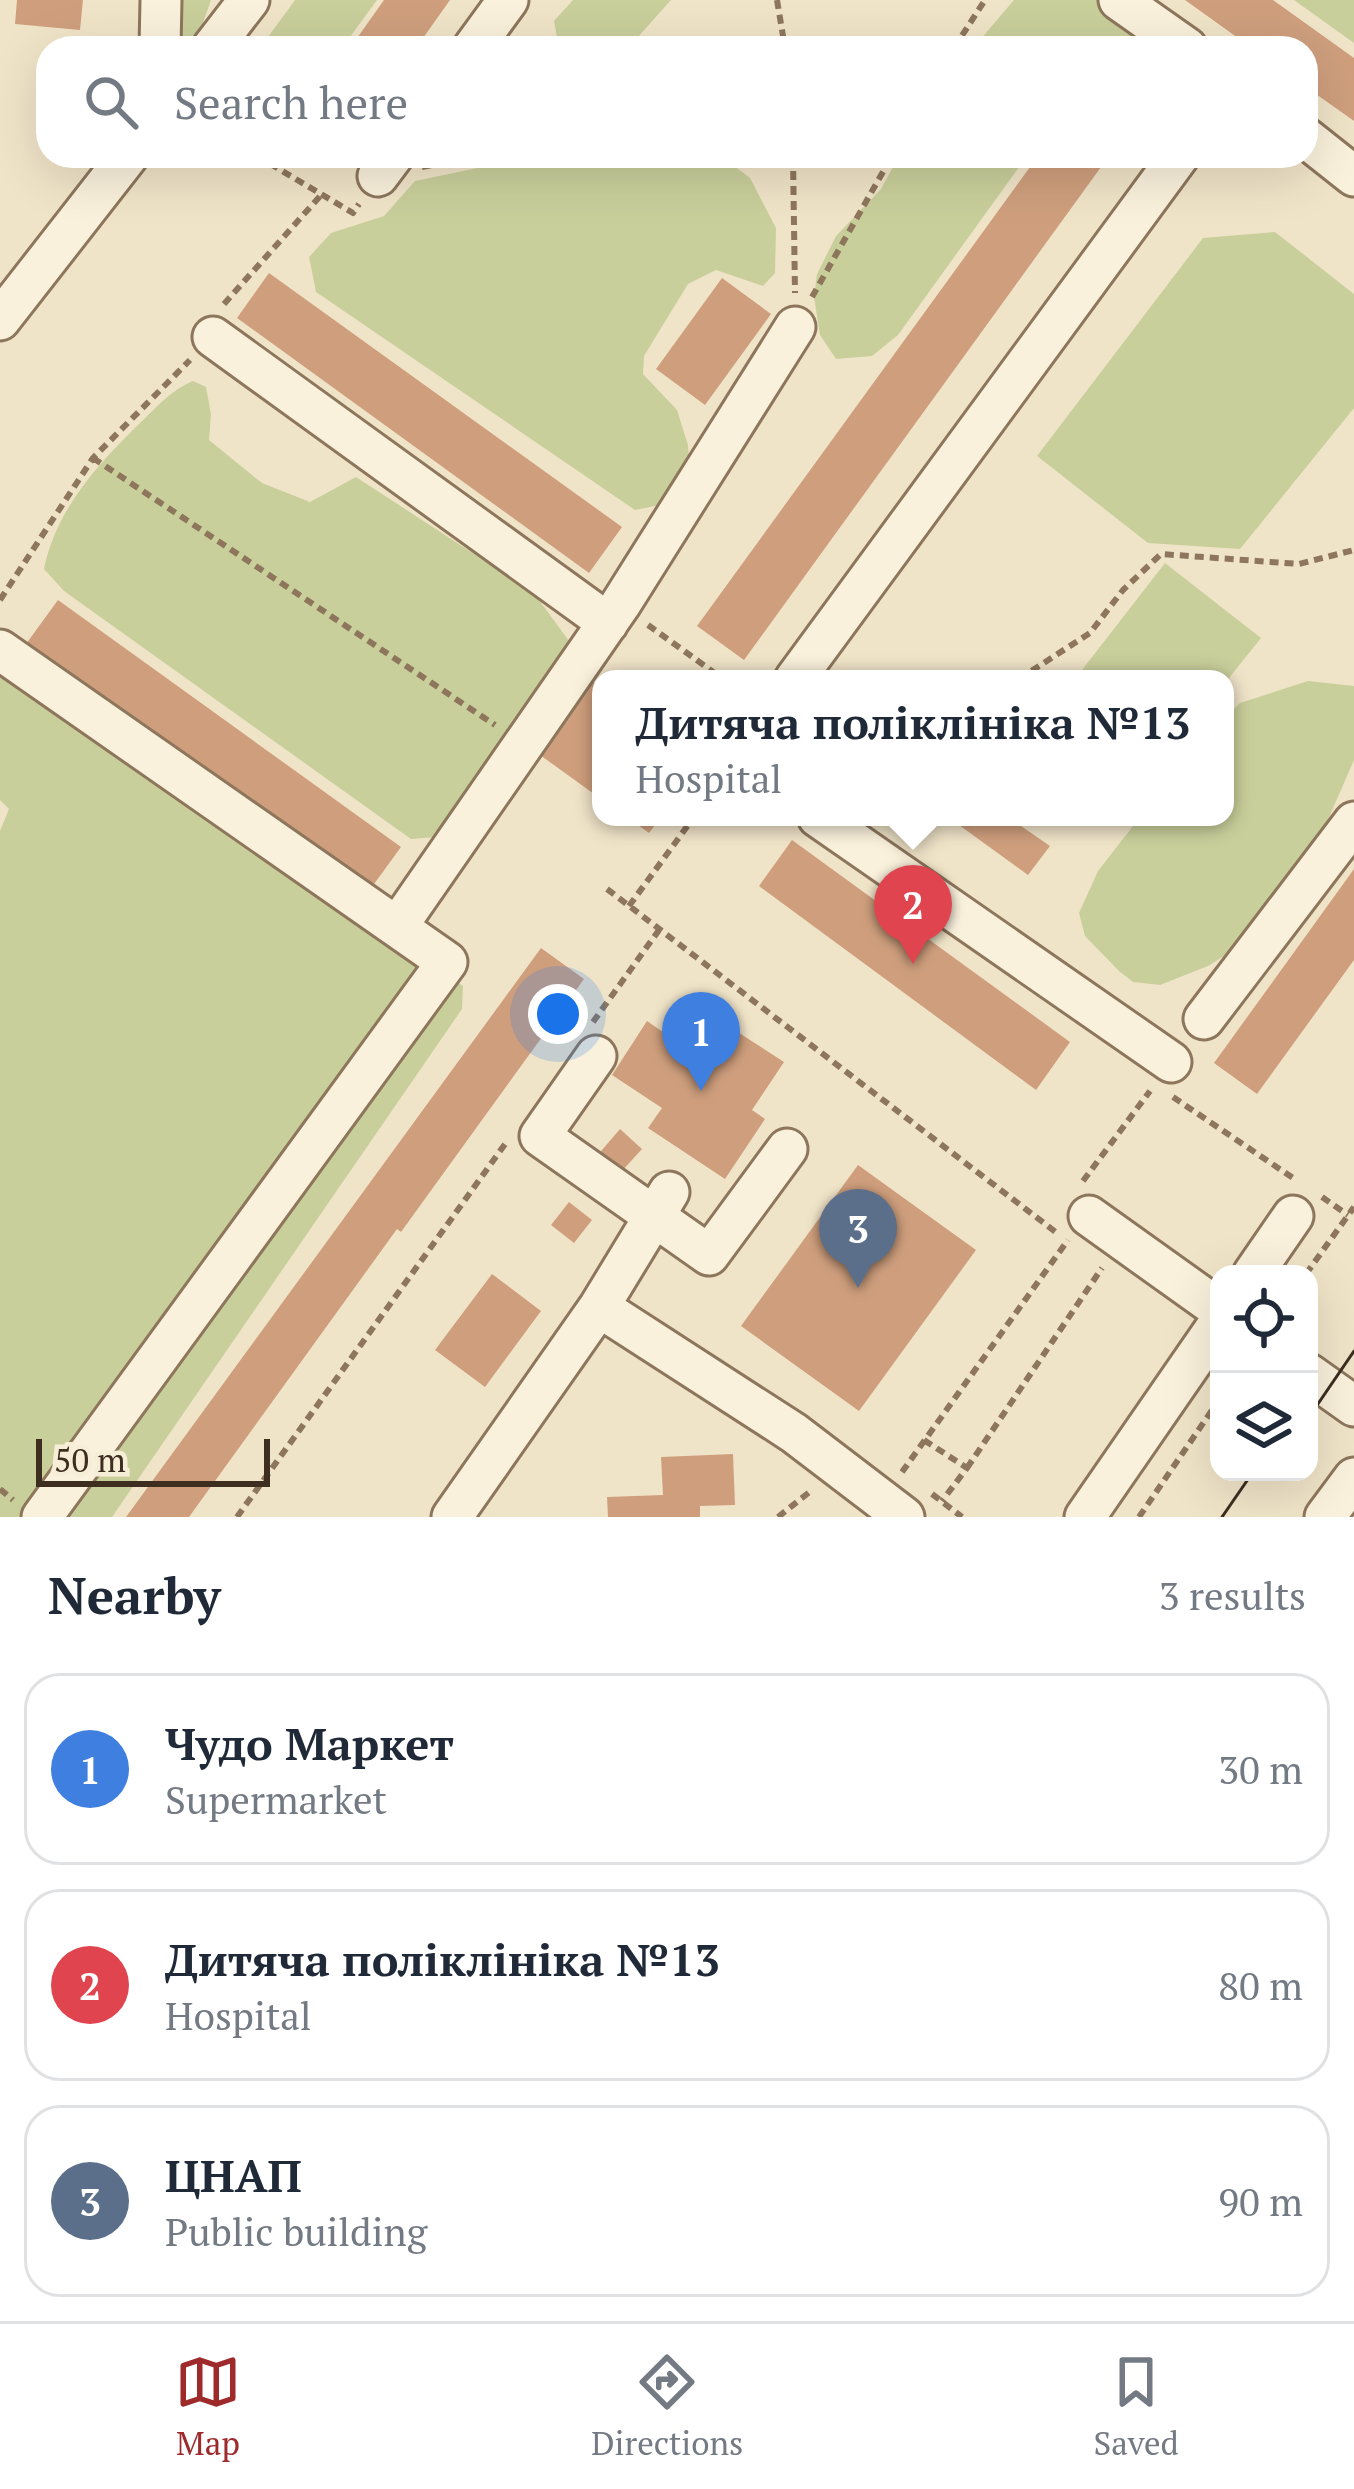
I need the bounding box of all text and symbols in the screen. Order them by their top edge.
search box [36,36,1318,168]
icon: search [78,69,144,135]
text: Search here [174,72,408,132]
popup [592,670,1234,826]
text: Дитяча поліклініка №13 [636,692,1191,752]
text: Hospital [636,752,782,804]
pin: 2 [874,865,952,964]
your location [528,984,588,1044]
pin: 1 [662,992,740,1091]
pin: 3 [819,1189,897,1288]
map controls [1210,1265,1318,1481]
button: locate [1210,1265,1318,1373]
button: layers [1210,1373,1318,1481]
scale bar [36,1433,270,1486]
text: 50 m [54,1438,126,1481]
text: Nearby [48,1561,221,1629]
text: 3 results [1159,1569,1306,1621]
text: Чудо Маркет [165,1713,454,1773]
text: 1 [79,1743,101,1795]
text: 30 m [1218,1743,1303,1795]
text: Supermarket [165,1773,387,1825]
text: Дитяча поліклініка №13 [165,1929,720,1989]
text: 2 [79,1959,101,2011]
text: 80 m [1218,1959,1303,2011]
text: Hospital [165,1989,312,2041]
text: ЦНАП [165,2145,302,2205]
text: 3 [79,2175,101,2227]
text: 90 m [1218,2175,1303,2227]
text: Public building [165,2205,427,2257]
tab: Map [175,2349,241,2464]
tab: Directions [591,2349,743,2464]
tab: Saved [1094,2349,1179,2464]

